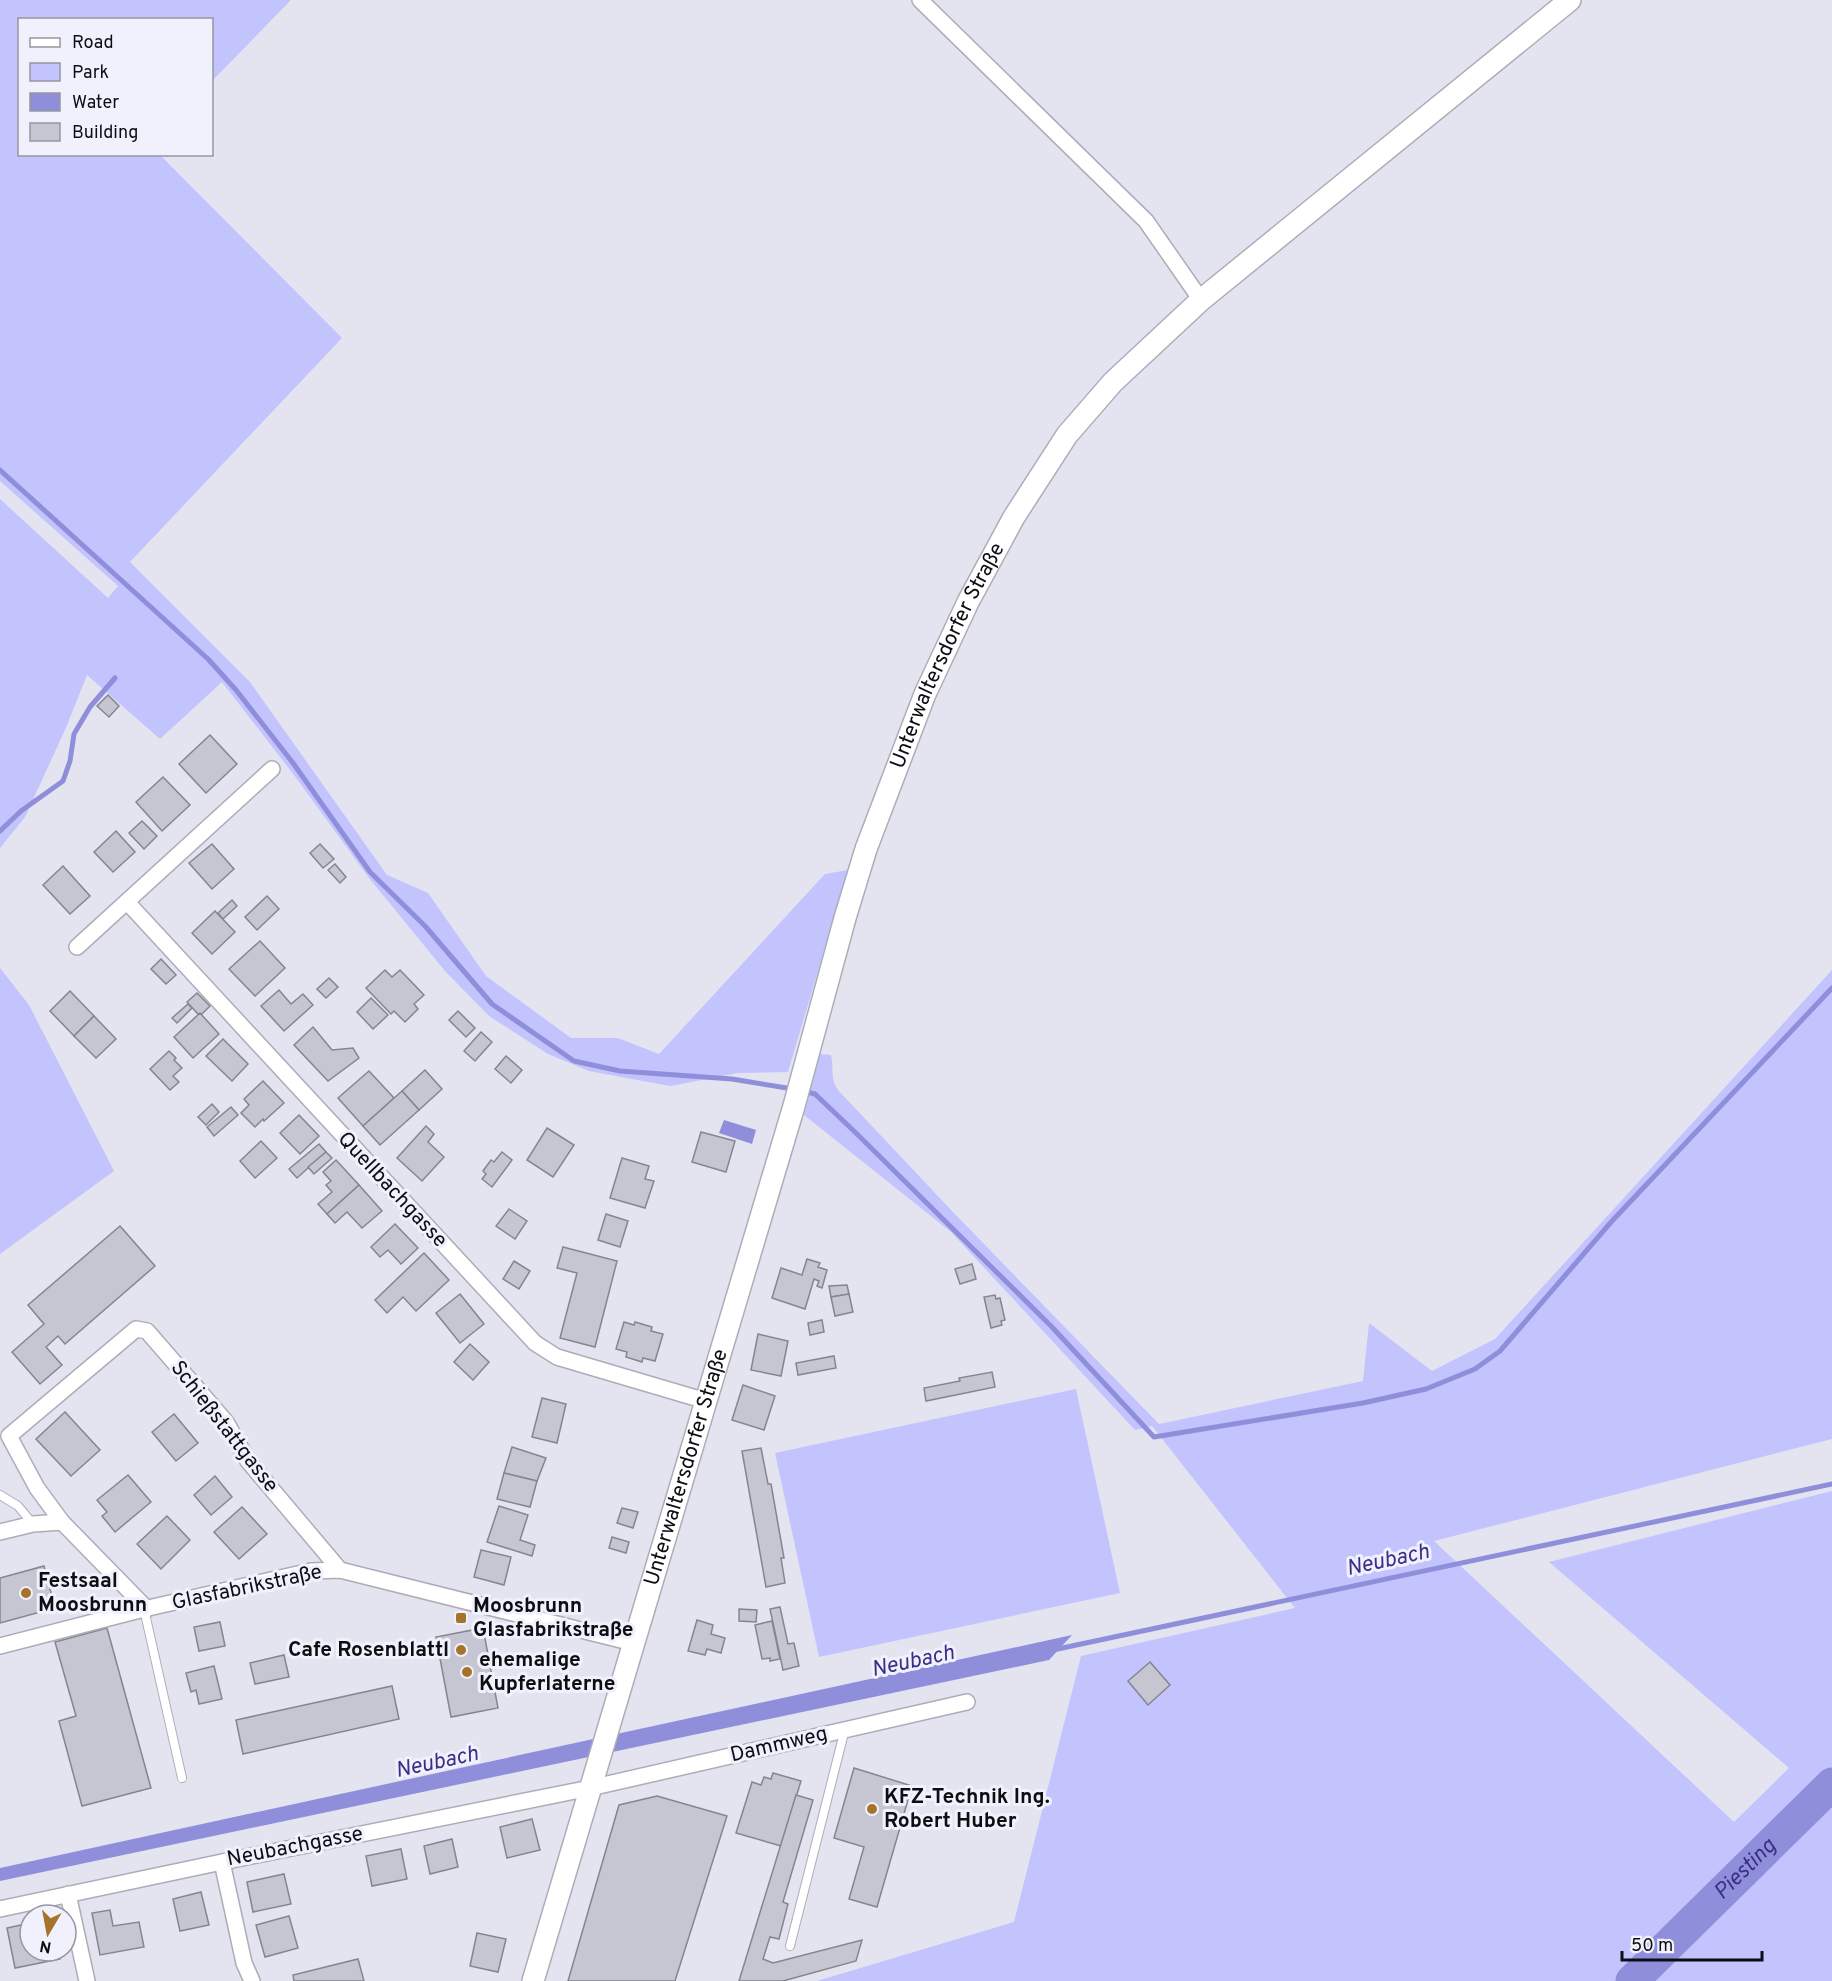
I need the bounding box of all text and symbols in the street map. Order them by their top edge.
legend [18,18,213,156]
text: Road [72,32,114,55]
text: Park [72,62,109,85]
text: Water [72,92,119,115]
text: Building [72,122,138,145]
street label: Unterwaltersdorfer Straße [884,538,1011,772]
street label: Quellbachgasse [331,1126,453,1254]
street label: Unterwaltersdorfer Straße [638,1346,734,1589]
street label: Schießstattgasse [164,1356,284,1498]
water label: Neubach [1344,1539,1432,1583]
street label: Glasfabrikstraße [169,1559,325,1617]
place label: Festsaal Moosbrunn [38,1568,147,1619]
marker: Festsaal Moosbrunn [19,1586,33,1600]
place label: Moosbrunn Glasfabrikstraße [473,1593,634,1644]
marker: Moosbrunn Glasfabrikstraße [454,1611,468,1625]
place label: Cafe Rosenblattl [288,1637,449,1664]
water label: Neubach [869,1640,957,1684]
marker: Cafe Rosenblattl [454,1643,468,1657]
place label: ehemalige Kupferlaterne [479,1647,615,1698]
marker: ehemalige Kupferlaterne [460,1665,474,1679]
street label: Dammweg [728,1721,830,1769]
water label: Neubach [393,1741,481,1785]
place label: KFZ-Technik Ing. Robert Huber [884,1784,1050,1835]
marker: KFZ-Technik Ing. Robert Huber [865,1802,879,1816]
street label: Neubachgasse [225,1821,365,1873]
water label: Piesting [1709,1832,1783,1906]
north arrow [18,1903,78,1963]
scale bar [1622,1924,1762,1962]
text: N [38,1935,53,1957]
text: 50 m [1631,1935,1673,1958]

